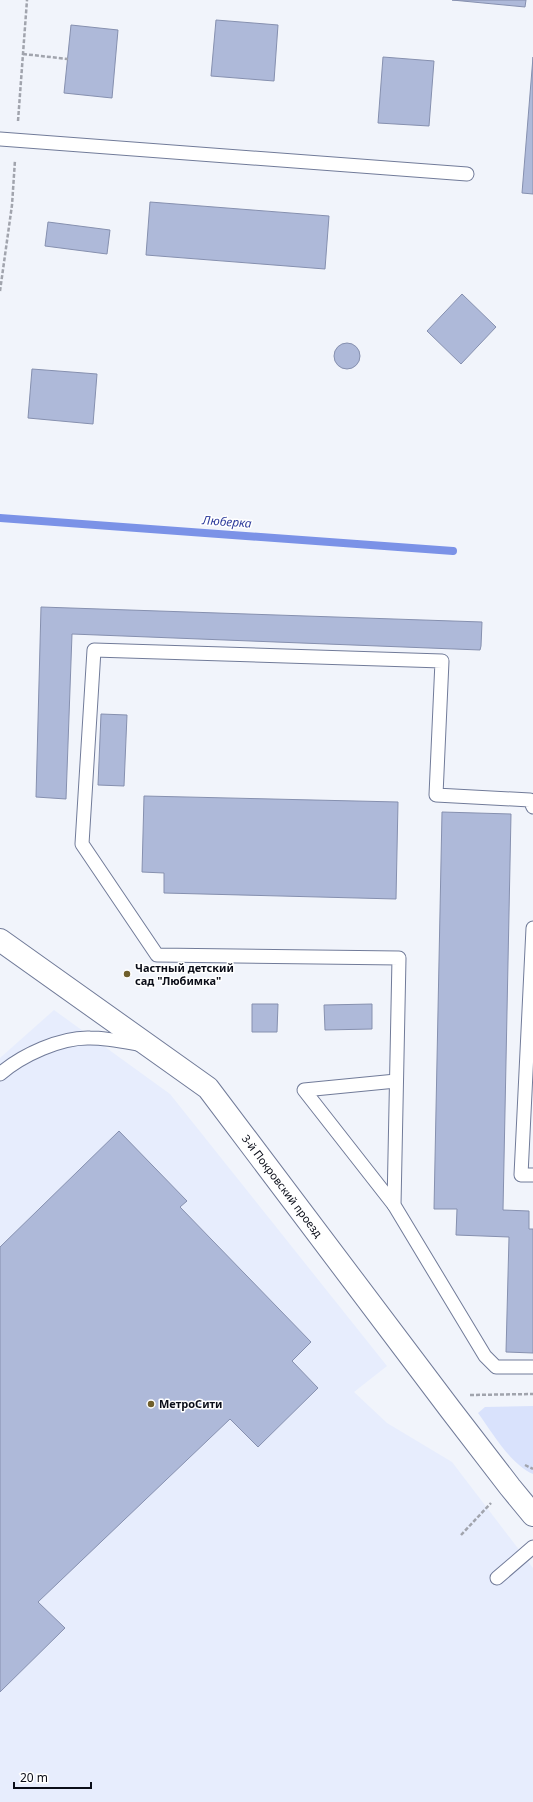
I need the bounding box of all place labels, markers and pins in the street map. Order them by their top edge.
place label: Частный детский сад "Любимка" [135,960,234,988]
marker: Частный детский сад "Любимка" [122,969,132,979]
place label: МетроСити [159,1396,223,1411]
marker: МетроСити [146,1399,156,1409]

